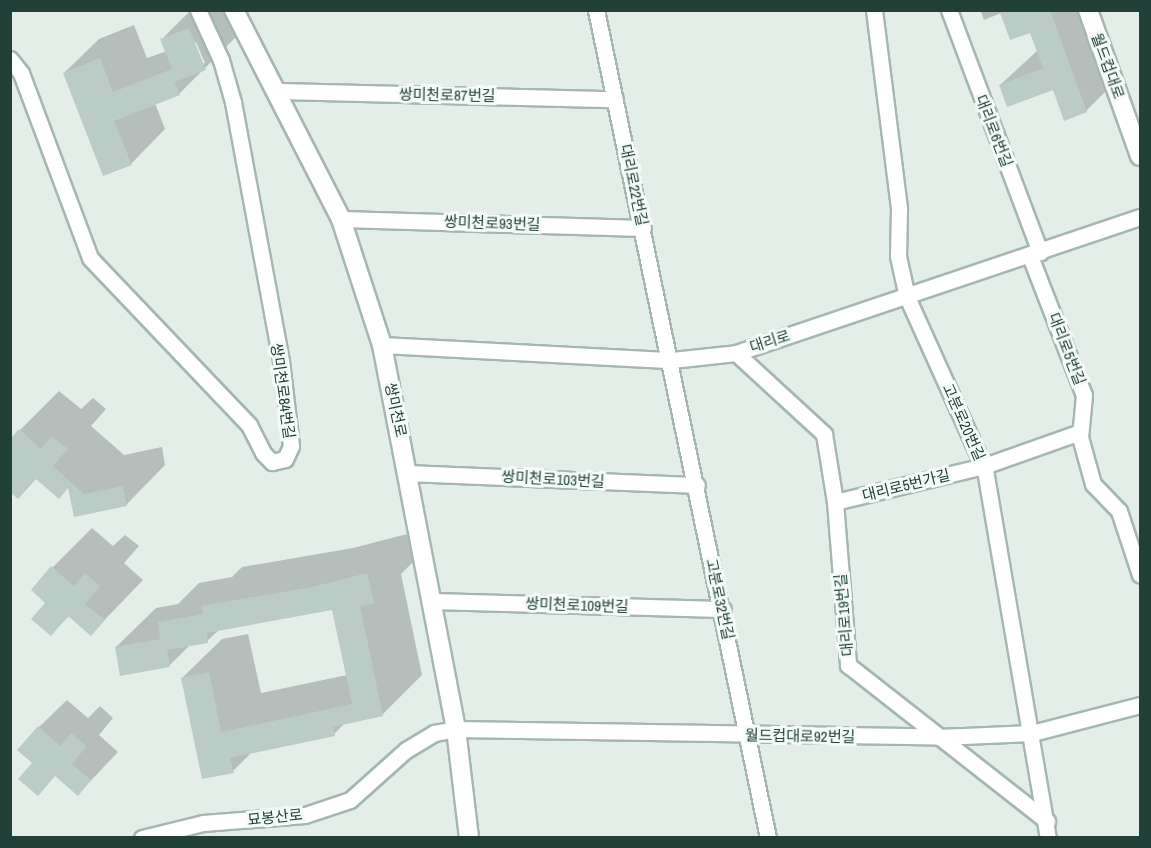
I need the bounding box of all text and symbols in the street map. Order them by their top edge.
street label: 월드컵대로 [1088,31,1128,101]
street label: 쌍미천로87번길 [399,85,495,105]
street label: 대리로6번길 [972,92,1016,170]
street label: 대리로22번길 [617,143,651,227]
street label: 쌍미천로93번길 [443,212,541,234]
street label: 대리로5번길 [1045,310,1089,388]
street label: 대리로 [748,326,792,356]
street label: 쌍미천로84번길 [267,342,299,440]
street label: 쌍미천로 [381,381,411,439]
street label: 고분로20번길 [939,381,989,463]
street label: 대리로5번가길 [860,465,952,505]
street label: 쌍미천로103번길 [501,467,605,491]
street label: 고분로32번길 [703,557,737,641]
street label: 대리로19번길 [831,573,857,657]
street label: 쌍미천로109번길 [525,594,629,616]
street label: 월드컵대로92번길 [745,726,855,746]
street label: 묘봉산로 [247,805,303,829]

